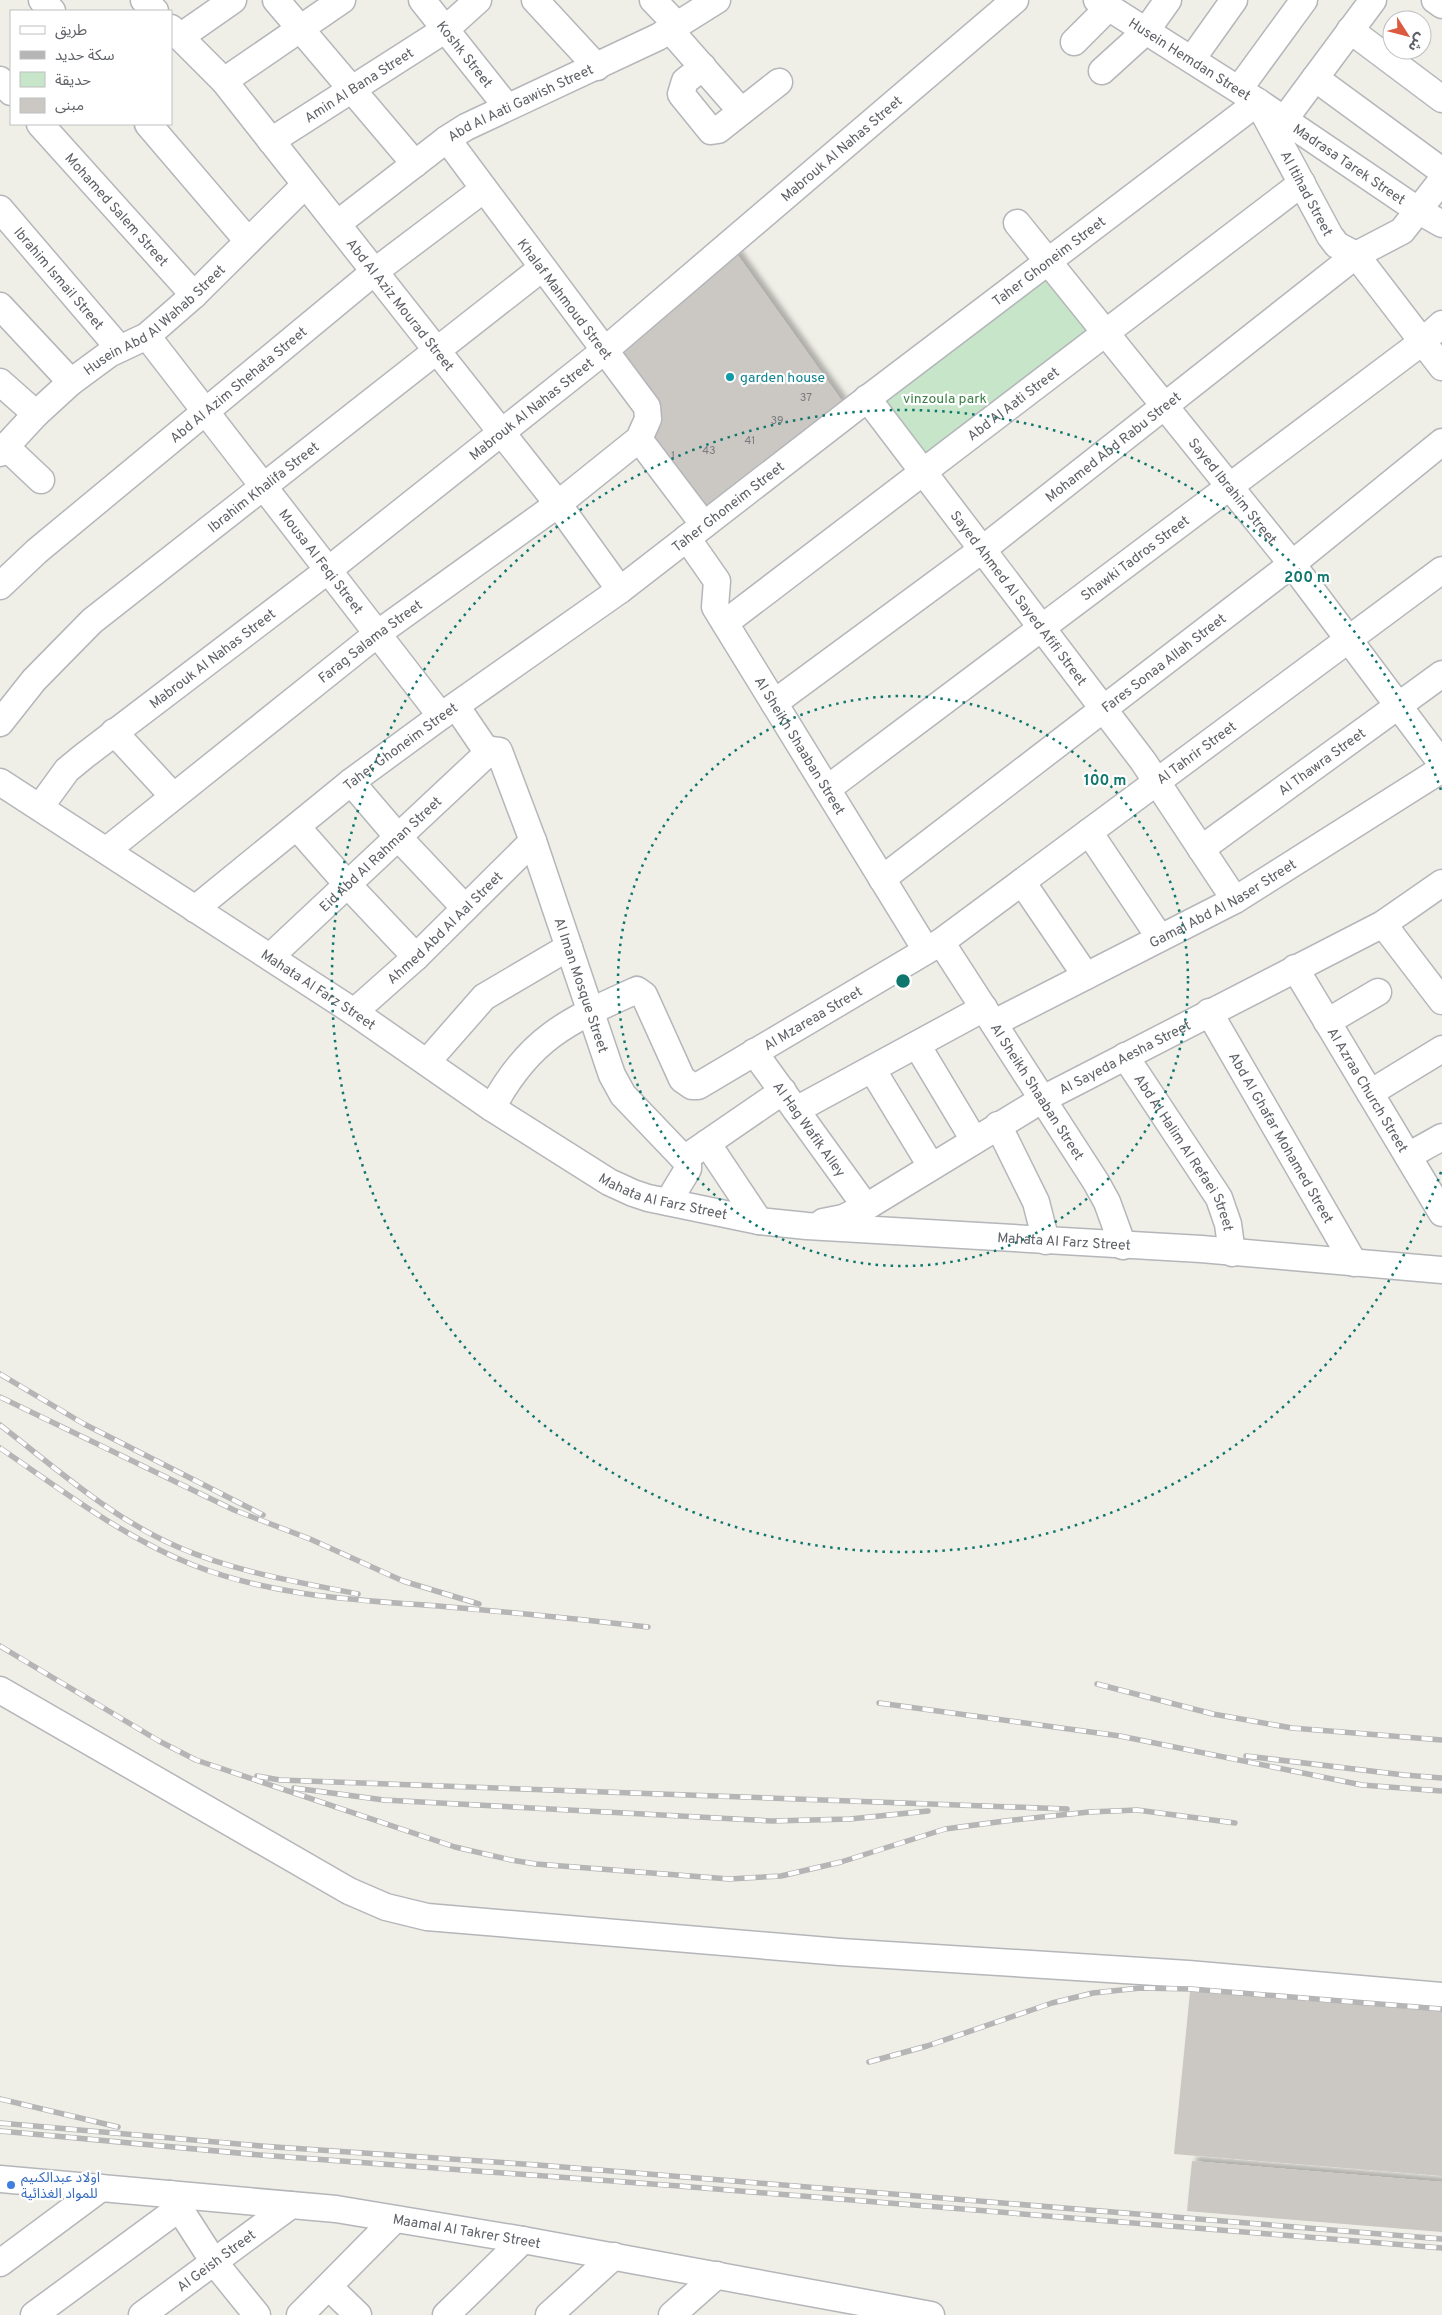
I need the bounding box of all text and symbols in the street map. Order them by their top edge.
legend [10,10,172,125]
north arrow [1382,10,1432,60]
street label: Husein Hemdan Street [1125,15,1253,105]
street label: Koshk Street [432,18,495,92]
text: طريق [55,22,87,41]
text: ش [1404,29,1429,55]
street label: Amin Al Bana Street [302,45,417,127]
text: سكة حديد [55,47,115,66]
street label: Abd Al Aati Gawish Street [445,62,596,146]
text: حديقة [55,72,91,91]
street label: Mabrouk Al Nahas Street [778,93,906,206]
text: مبنى [55,97,84,116]
street label: Madrasa Tarek Street [1289,121,1408,209]
street label: Al Itihad Street [1276,148,1335,239]
street label: Mohamed Salem Street [60,150,171,271]
street label: Taher Ghoneim Street [990,214,1109,311]
street label: Ibrahim Ismail Street [9,224,107,334]
street label: Abd Al Aziz Mourad Street [342,236,457,375]
street label: Khalaf Mahmoud Street [513,236,615,364]
street label: Husein Abd Al Wahab Street [81,262,229,380]
street label: Abd Al Azim Shehata Street [167,324,311,447]
street label: Mabrouk Al Nahas Street [466,355,598,465]
street label: Abd Al Aati Street [964,364,1063,445]
place label: garden house [740,370,825,387]
marker: garden house [724,371,736,383]
street label: Mohamed Abd Rabu Street [1043,389,1185,506]
house number: 37 [800,391,812,405]
park label: vinzoula park [903,391,987,408]
house number: 39 [771,414,783,428]
house number: 41 [745,434,755,448]
street label: Sayed Ibrahim Street [1184,435,1280,548]
street label: Ibrahim Khalifa Street [205,439,323,537]
house number: 43 [702,444,716,458]
house number: 1 [671,449,675,463]
street label: Taher Ghoneim Street [669,459,788,557]
street label: Mousa Al Feqi Street [274,507,366,618]
street label: Sayed Ahmed Al Sayed Afifi Street [946,508,1090,690]
street label: Shawki Tadros Street [1078,513,1193,605]
text: 200 m [1284,569,1330,588]
street label: Farag Salama Street [316,597,426,687]
street label: Mabrouk Al Nahas Street [147,606,280,713]
street label: Fares Sonaa Allah Street [1099,611,1230,717]
street label: Al Sheikh Shaaban Street [750,674,848,818]
street label: Taher Ghoneim Street [340,700,462,795]
street label: Al Tahrir Street [1154,719,1240,789]
street label: Al Thawra Street [1275,725,1369,800]
text: 100 m [1084,772,1126,791]
street label: Eid Abd Al Rahman Street [317,794,446,916]
street label: Gamal Abd Al Naser Street [1147,856,1300,952]
street label: Ahmed Abd Al Aal Street [384,869,507,988]
street label: Al Iman Mosque Street [549,916,611,1055]
street label: Mahata Al Farz Street [257,947,378,1034]
centre of rings [894,972,912,990]
street label: Al Mzareaa Street [761,984,866,1055]
street label: Al Sayeda Aesha Street [1057,1017,1194,1099]
street label: Al Sheikh Shaaban Street [986,1021,1087,1164]
street label: Al Azraa Church Street [1323,1025,1411,1156]
street label: Abd Al Ghafar Mohamed Street [1224,1050,1336,1227]
street label: Abd Al Halim Al Refaei Street [1130,1072,1236,1232]
street label: Al Hag Wafik Alley [768,1079,848,1181]
street label: Mahata Al Farz Street [595,1170,729,1224]
street label: Mahata Al Farz Street [997,1230,1131,1255]
place label: اولاد عبدالكىيم للمواد الغذائية [21,2170,100,2203]
marker: اولاد عبدالكىيم للمواد الغذائية [5,2179,17,2191]
street label: Maamal Al Takrer Street [391,2212,542,2253]
street label: Al Geish Street [174,2227,260,2296]

